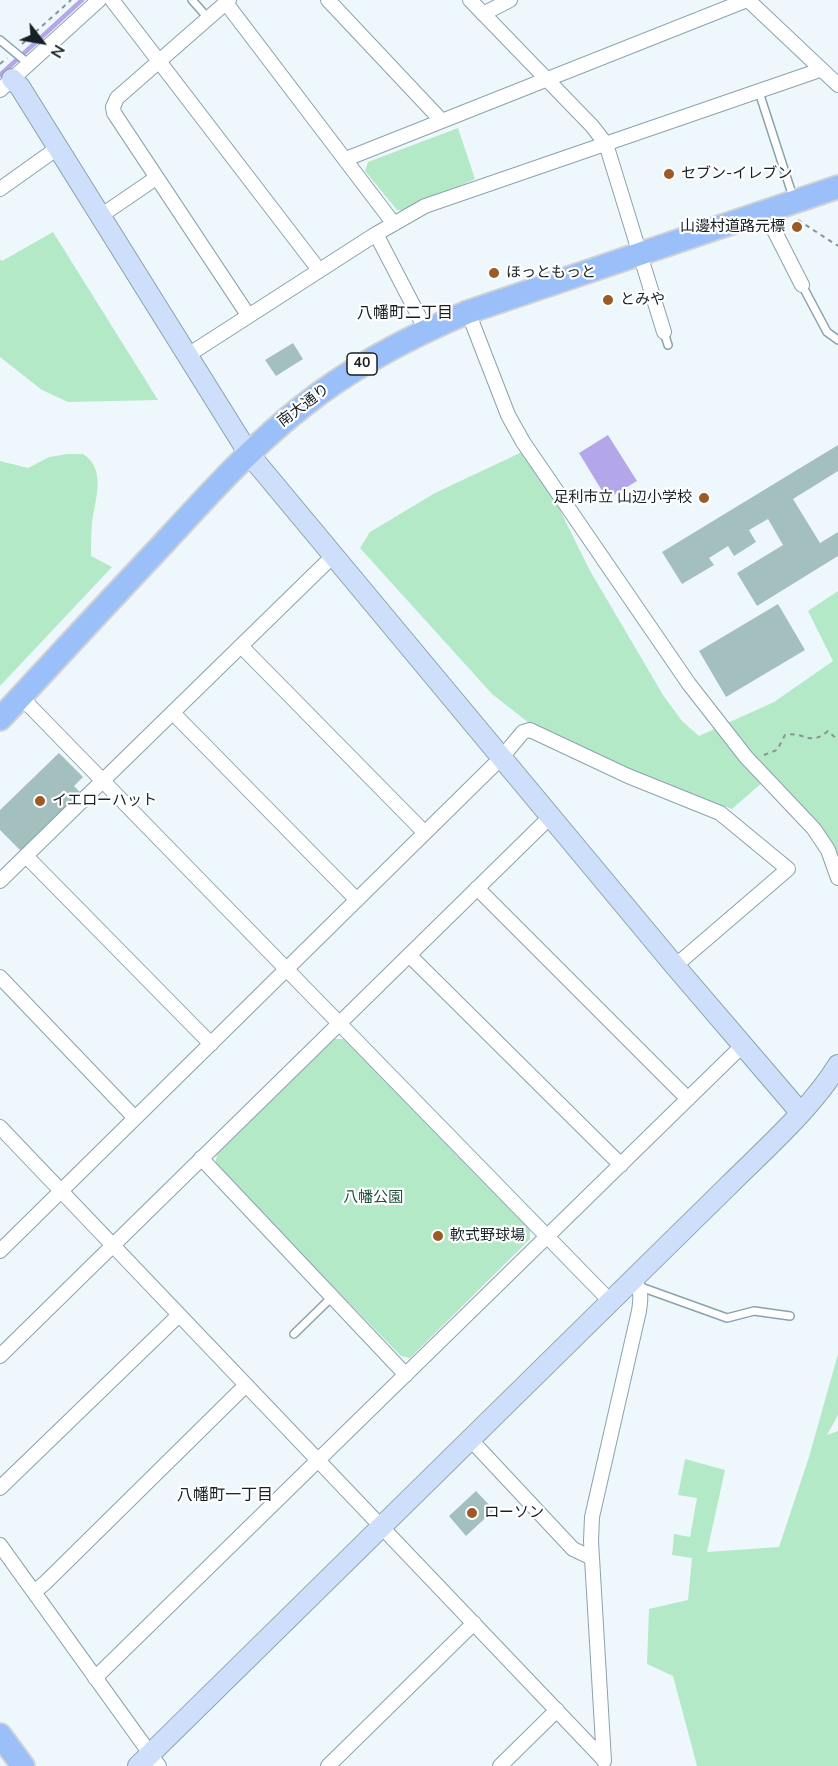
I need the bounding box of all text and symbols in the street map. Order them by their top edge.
north arrow [12,12,72,72]
text: N [45,40,70,62]
place label: セブン-イレブン [681,165,792,183]
marker: セブン-イレブン [662,167,676,181]
place label: 山邊村道路元標 [680,218,785,236]
marker: 山邊村道路元標 [790,220,804,234]
place label: ほっともっと [506,264,596,282]
marker: ほっともっと [487,266,501,280]
place label: とみや [620,291,665,309]
marker: とみや [601,293,615,307]
district label: 八幡町二丁目 [357,304,453,324]
road number: 40 [347,353,377,375]
street label: 南大通り [275,381,333,431]
place label: 足利市立 山辺小学校 [553,489,692,507]
marker: 足利市立 山辺小学校 [697,491,711,505]
place label: イエローハット [52,792,157,810]
marker: イエローハット [33,794,47,808]
park label: 八幡公園 [343,1189,403,1207]
place label: 軟式野球場 [450,1227,525,1245]
marker: 軟式野球場 [431,1229,445,1243]
district label: 八幡町一丁目 [177,1486,273,1506]
place label: ローソン [484,1504,544,1522]
marker: ローソン [465,1506,479,1520]

